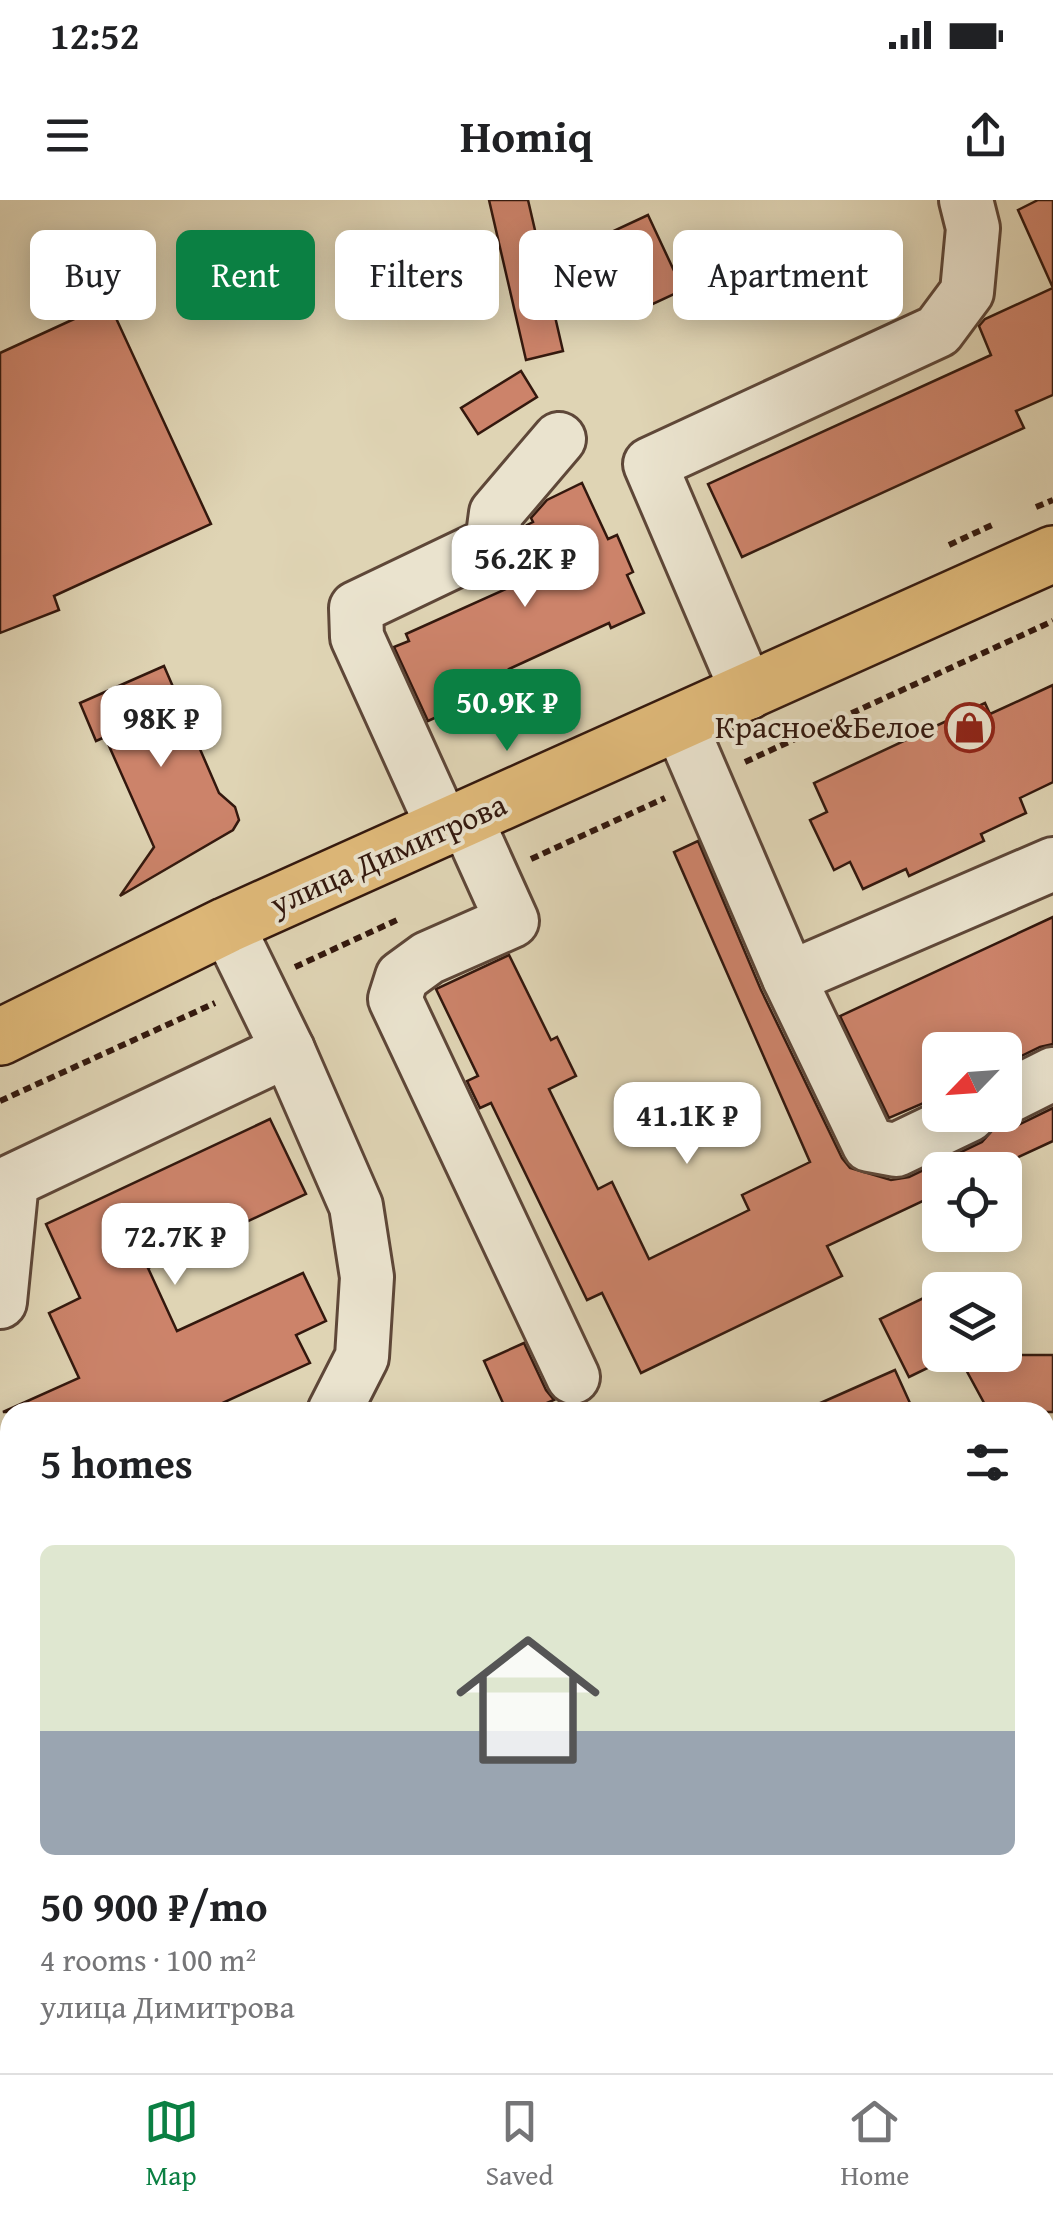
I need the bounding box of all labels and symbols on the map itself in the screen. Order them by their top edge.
pin: 56.2K ₽ [433,525,617,610]
pin: 50.9K ₽ [415,669,599,754]
pin: 98K ₽ [91,685,231,770]
shop icon: Красное&Белое [944,701,996,753]
place label: Красное&Белое [715,703,935,750]
street label: улица Димитрова [261,780,514,927]
north arrow [922,1032,1022,1132]
pin: 41.1K ₽ [595,1082,779,1167]
pin: 72.7K ₽ [83,1203,267,1288]

